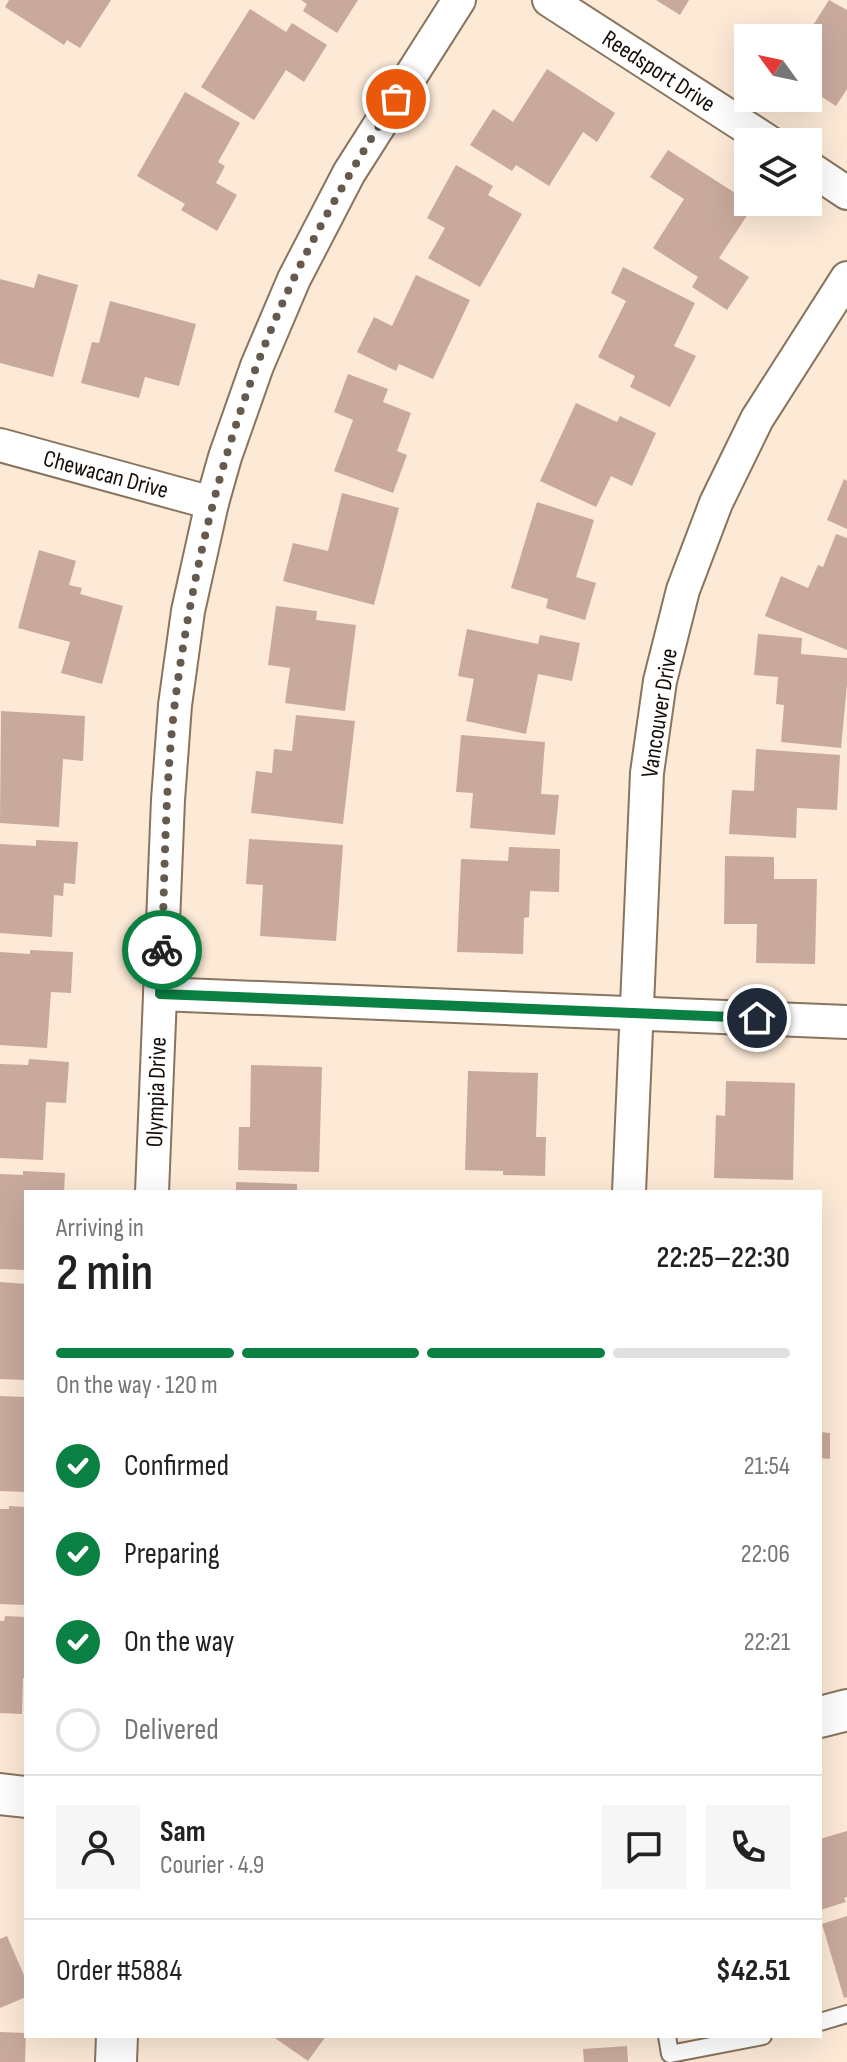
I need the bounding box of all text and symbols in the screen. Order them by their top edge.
street label: Reedsport Drive [597,24,721,119]
north arrow [734,24,822,112]
map controls [734,24,822,216]
pin [362,65,430,133]
icon: bag [374,77,418,121]
button: layers [734,128,822,216]
street label: Chewacan Drive [40,444,172,505]
street label: Vancouver Drive [635,646,684,780]
courier [122,910,202,990]
icon: bike [140,928,184,972]
pin [723,984,791,1052]
icon: home [735,996,779,1040]
street label: Olympia Drive [140,1036,173,1148]
text: Arriving in [56,1213,144,1244]
text: 22:25–22:30 [657,1240,790,1276]
text: 2 min [56,1242,153,1305]
text: On the way · 120 m [56,1370,218,1401]
icon: check [56,1444,100,1488]
text: Confirmed [124,1448,229,1484]
text: 21:54 [744,1451,790,1482]
icon: check [56,1532,100,1576]
text: Preparing [124,1536,220,1572]
text: 22:06 [741,1539,790,1570]
icon: check [56,1620,100,1664]
text: On the way [124,1624,234,1660]
text: 22:21 [744,1627,790,1658]
text: Delivered [124,1712,219,1748]
button: person [56,1805,140,1889]
button: chat [602,1805,686,1889]
button: phone [706,1805,790,1889]
text: Sam [160,1814,206,1850]
text: Courier · 4.9 [160,1850,264,1881]
text: Order #5884 [56,1953,182,1989]
text: $42.51 [716,1953,790,1989]

